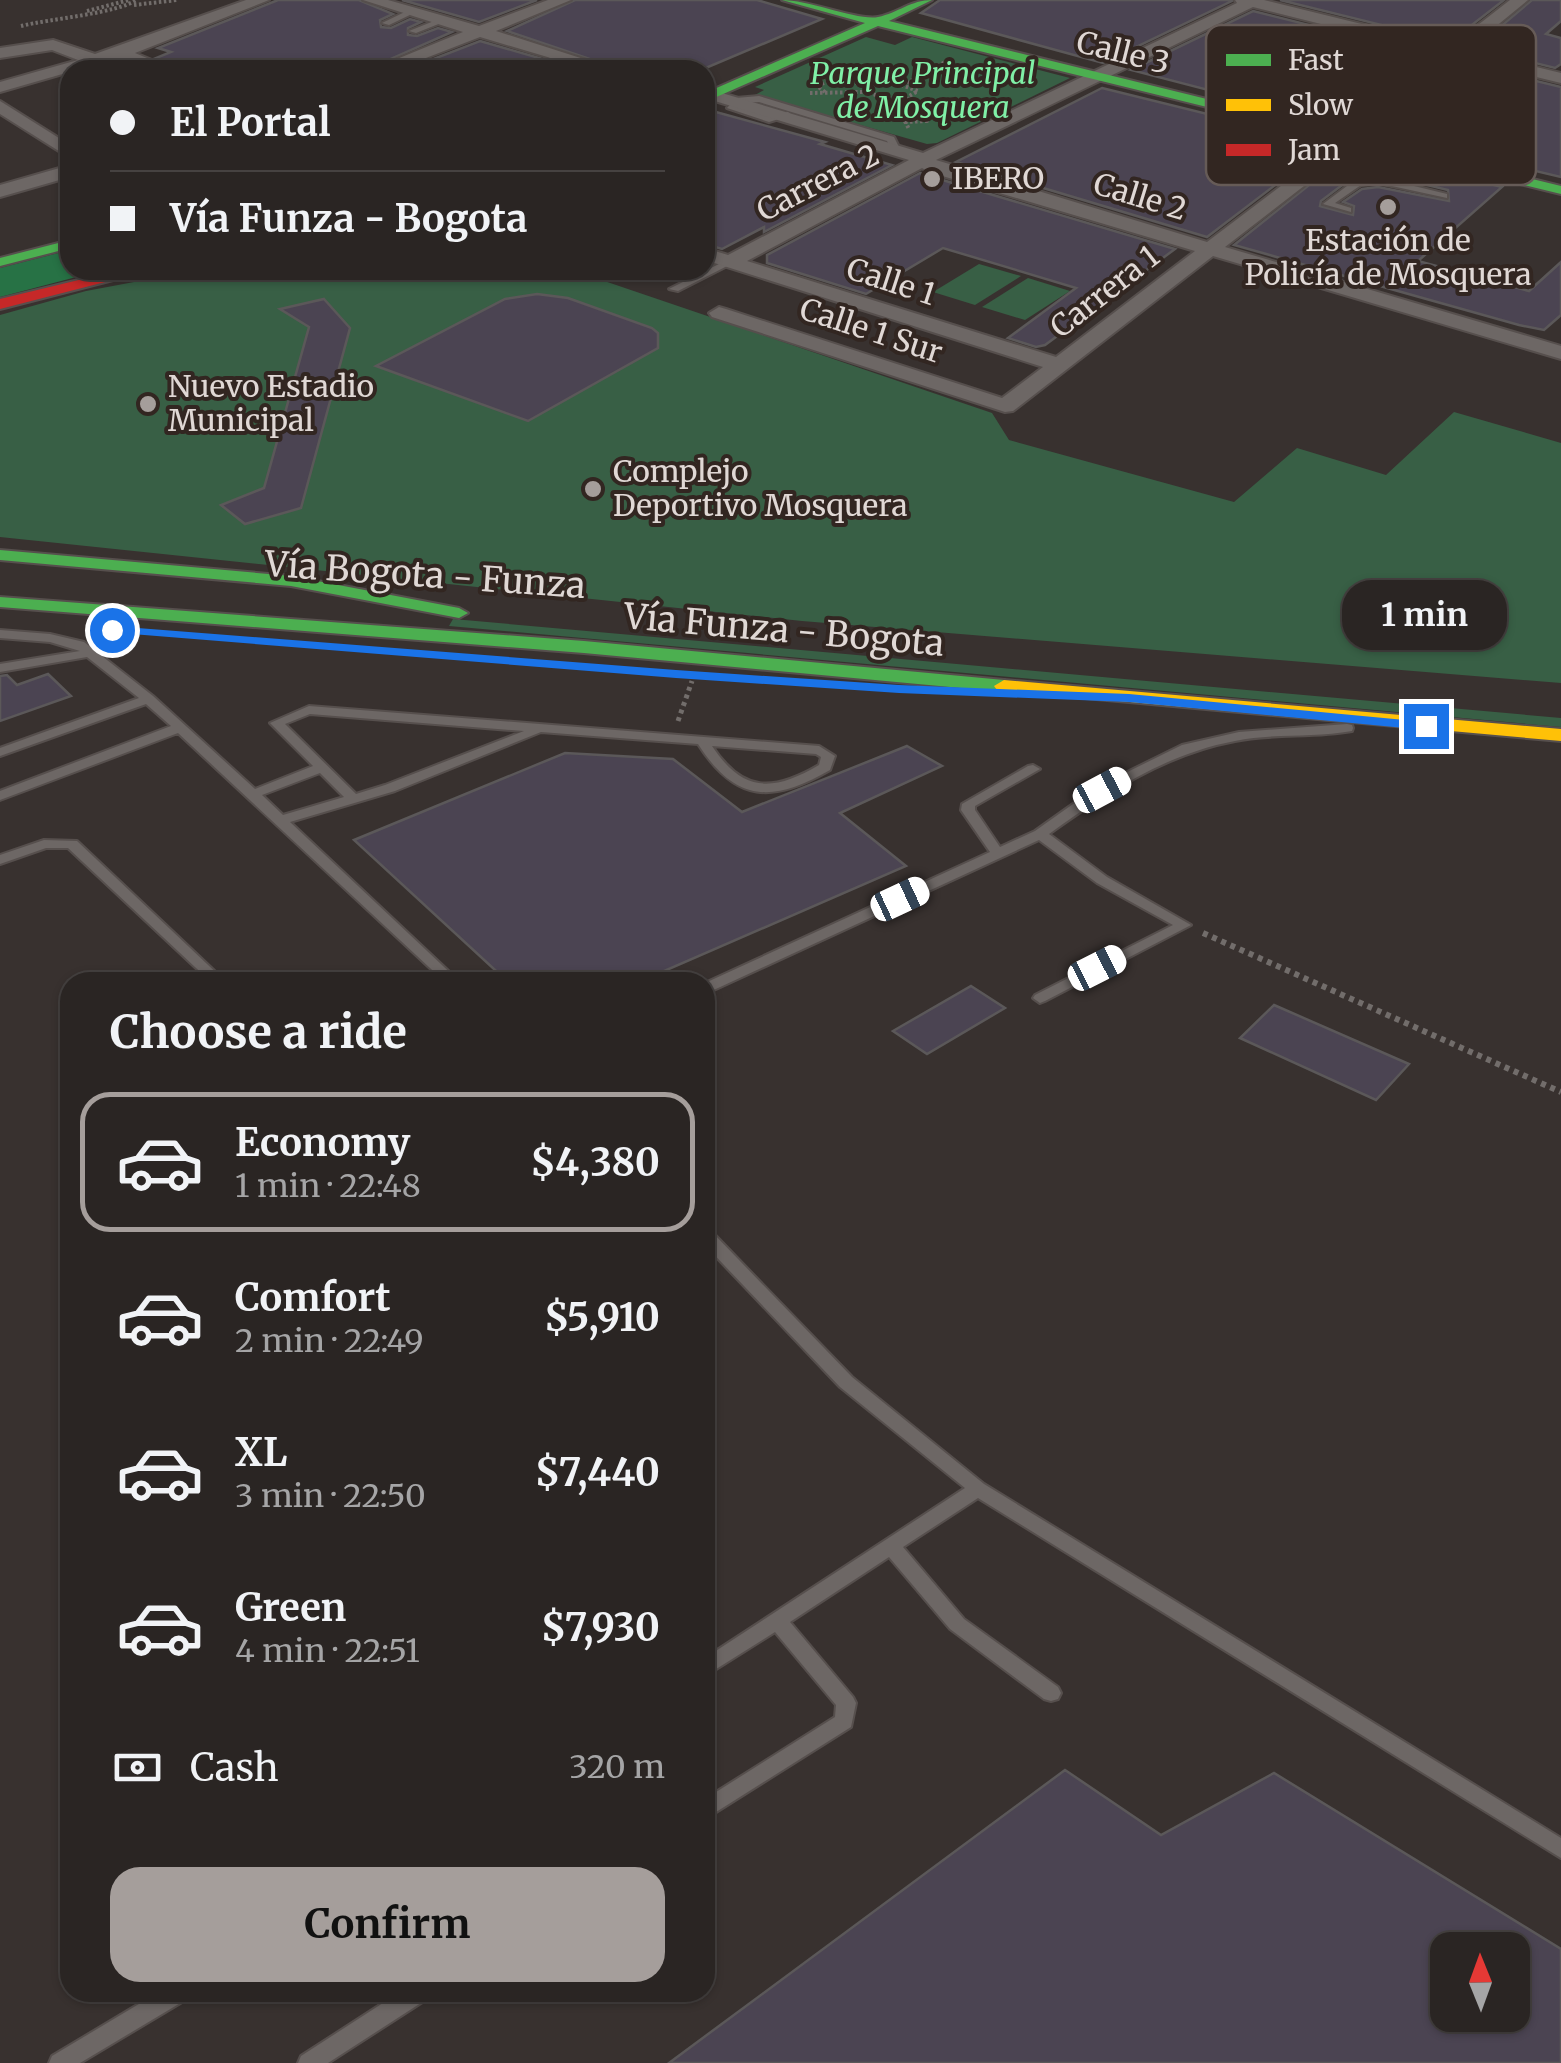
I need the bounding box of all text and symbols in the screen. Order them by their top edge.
street label: Calle 3 [1073,22,1174,82]
legend [1206,25,1536,185]
text: Fast [1288,42,1344,78]
park label: Parque Principal de Mosquera [810,54,1036,126]
text: Slow [1288,87,1353,123]
text: El Portal [170,99,331,146]
text: Jam [1287,132,1341,168]
street label: Carrera 2 [750,135,885,229]
place label: IBERO [952,159,1044,197]
street label: Calle 2 [1089,164,1191,228]
marker: IBERO [921,168,943,190]
text: Vía Funza - Bogota [170,195,527,242]
marker: Estación de Policía de Mosquera [1377,196,1399,218]
place label: Estación de Policía de Mosquera [1244,221,1532,293]
street label: Carrera 1 [1042,237,1166,346]
street label: Calle 1 [842,249,940,313]
street label: Calle 1 Sur [795,289,947,371]
place label: Nuevo Estadio Municipal [168,367,374,439]
marker: Nuevo Estadio Municipal [137,393,159,415]
place label: Complejo Deportivo Mosquera [613,452,907,524]
marker: Complejo Deportivo Mosquera [582,478,604,500]
street label: Vía Bogota - Funza [262,542,587,608]
callout: 1 min [1344,581,1508,651]
street label: Vía Funza - Bogota [621,594,946,666]
text: 1 min [1381,595,1468,635]
route start [90,608,135,653]
route end [1404,704,1449,749]
car [1068,763,1136,817]
car [866,873,934,925]
car [1063,941,1131,995]
text: Choose a ride [110,1004,407,1060]
icon: car [115,1117,205,1207]
text: Economy [235,1119,410,1166]
text: $4,380 [530,1139,660,1186]
text: 1 min · 22:48 [235,1166,421,1206]
icon: car [115,1272,205,1362]
text: Comfort [235,1274,391,1321]
text: $5,910 [544,1294,660,1341]
text: 2 min · 22:49 [235,1321,424,1361]
icon: car [115,1427,205,1517]
text: XL [235,1429,287,1476]
text: $7,440 [535,1449,660,1496]
text: 3 min · 22:50 [235,1476,426,1516]
icon: car [115,1582,205,1672]
text: Green [235,1584,346,1631]
text: $7,930 [541,1604,660,1651]
text: 4 min · 22:51 [235,1631,420,1671]
icon: cash [110,1740,165,1795]
text: Cash [190,1744,279,1791]
text: 320 m [569,1747,665,1787]
button: Confirm [110,1867,665,1982]
north arrow [1430,1932,1530,2032]
map controls [1430,1932,1530,2032]

